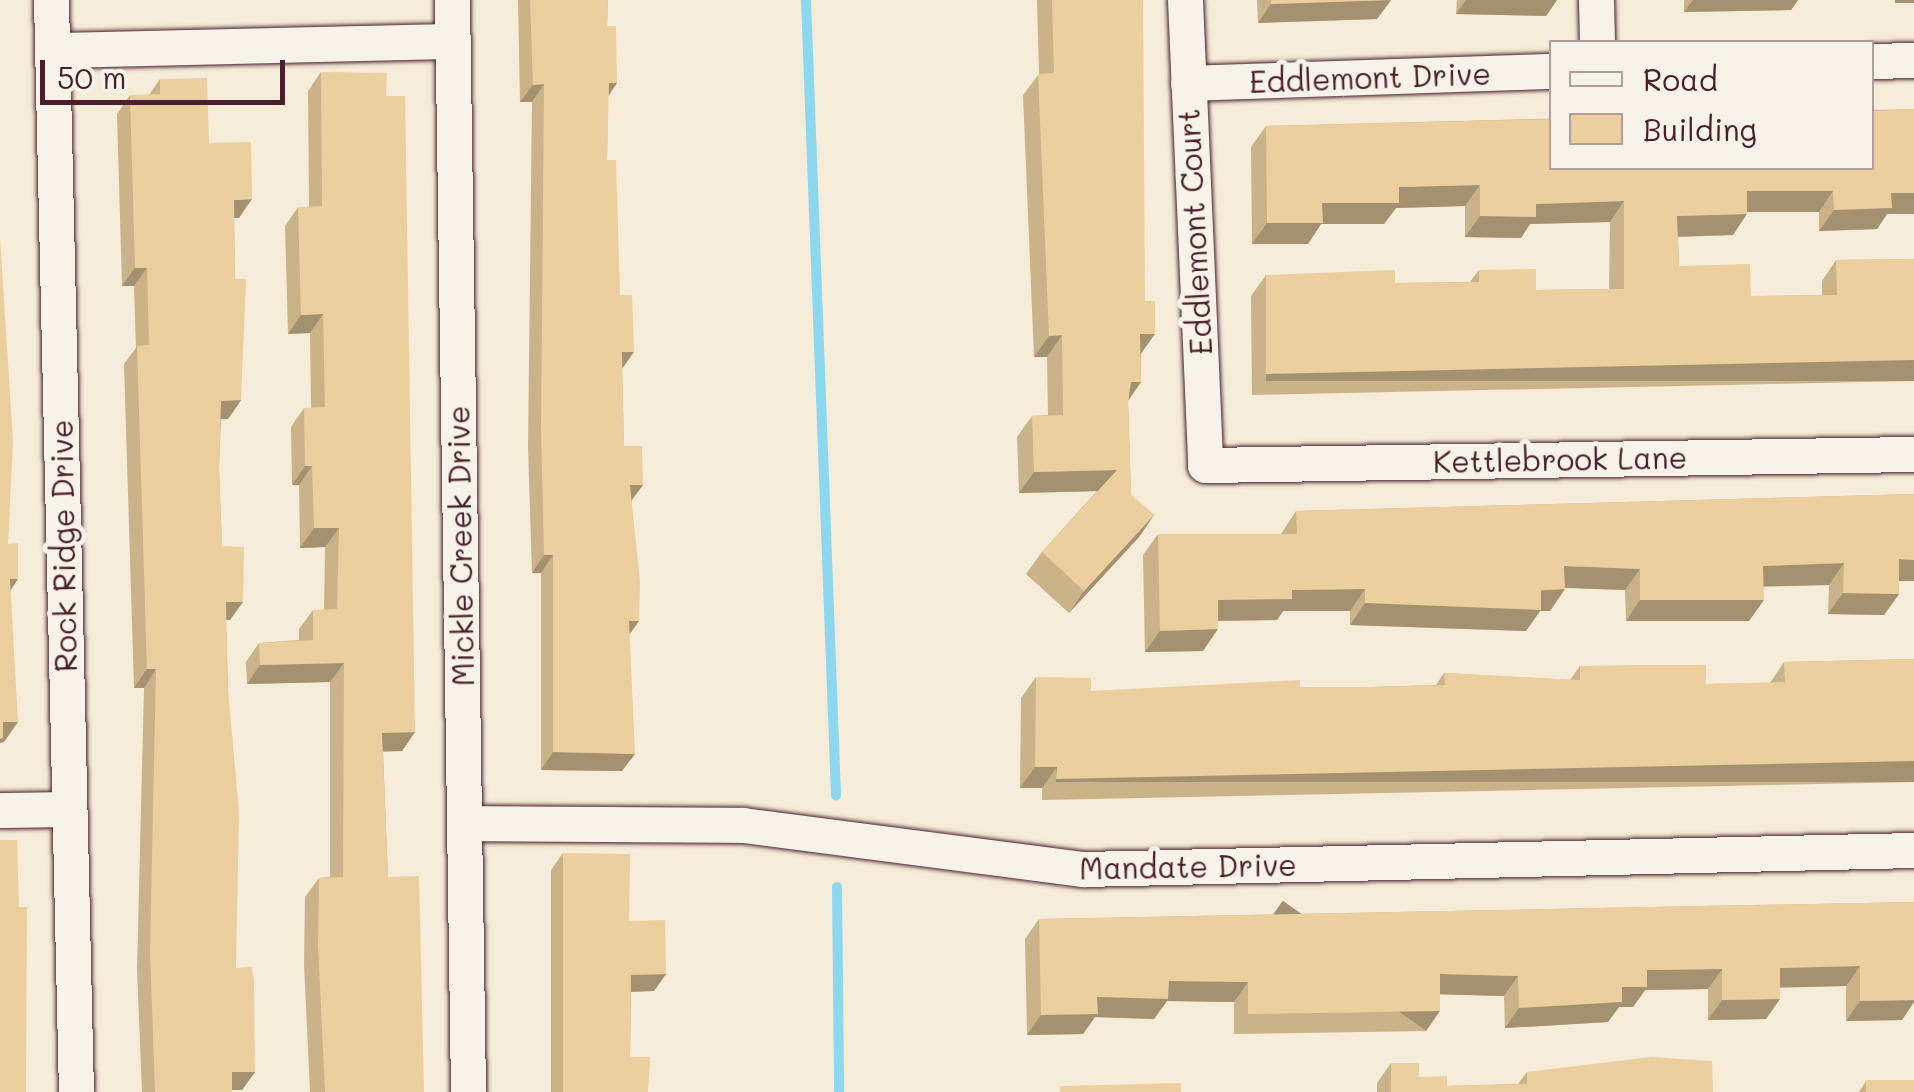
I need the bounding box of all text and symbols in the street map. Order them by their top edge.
scale bar [45,40,290,102]
legend [1549,40,1874,170]
street label: Eddlemont Drive [1249,55,1491,99]
text: 50 m [57,57,127,97]
text: Road [1643,59,1718,99]
street label: Eddlemont Court [1170,108,1218,356]
text: Building [1643,109,1757,149]
street label: Mickle Creek Drive [440,405,480,687]
street label: Rock Ridge Drive [43,419,83,673]
street label: Kettlebrook Lane [1433,439,1687,479]
street label: Mandate Drive [1079,846,1297,886]

